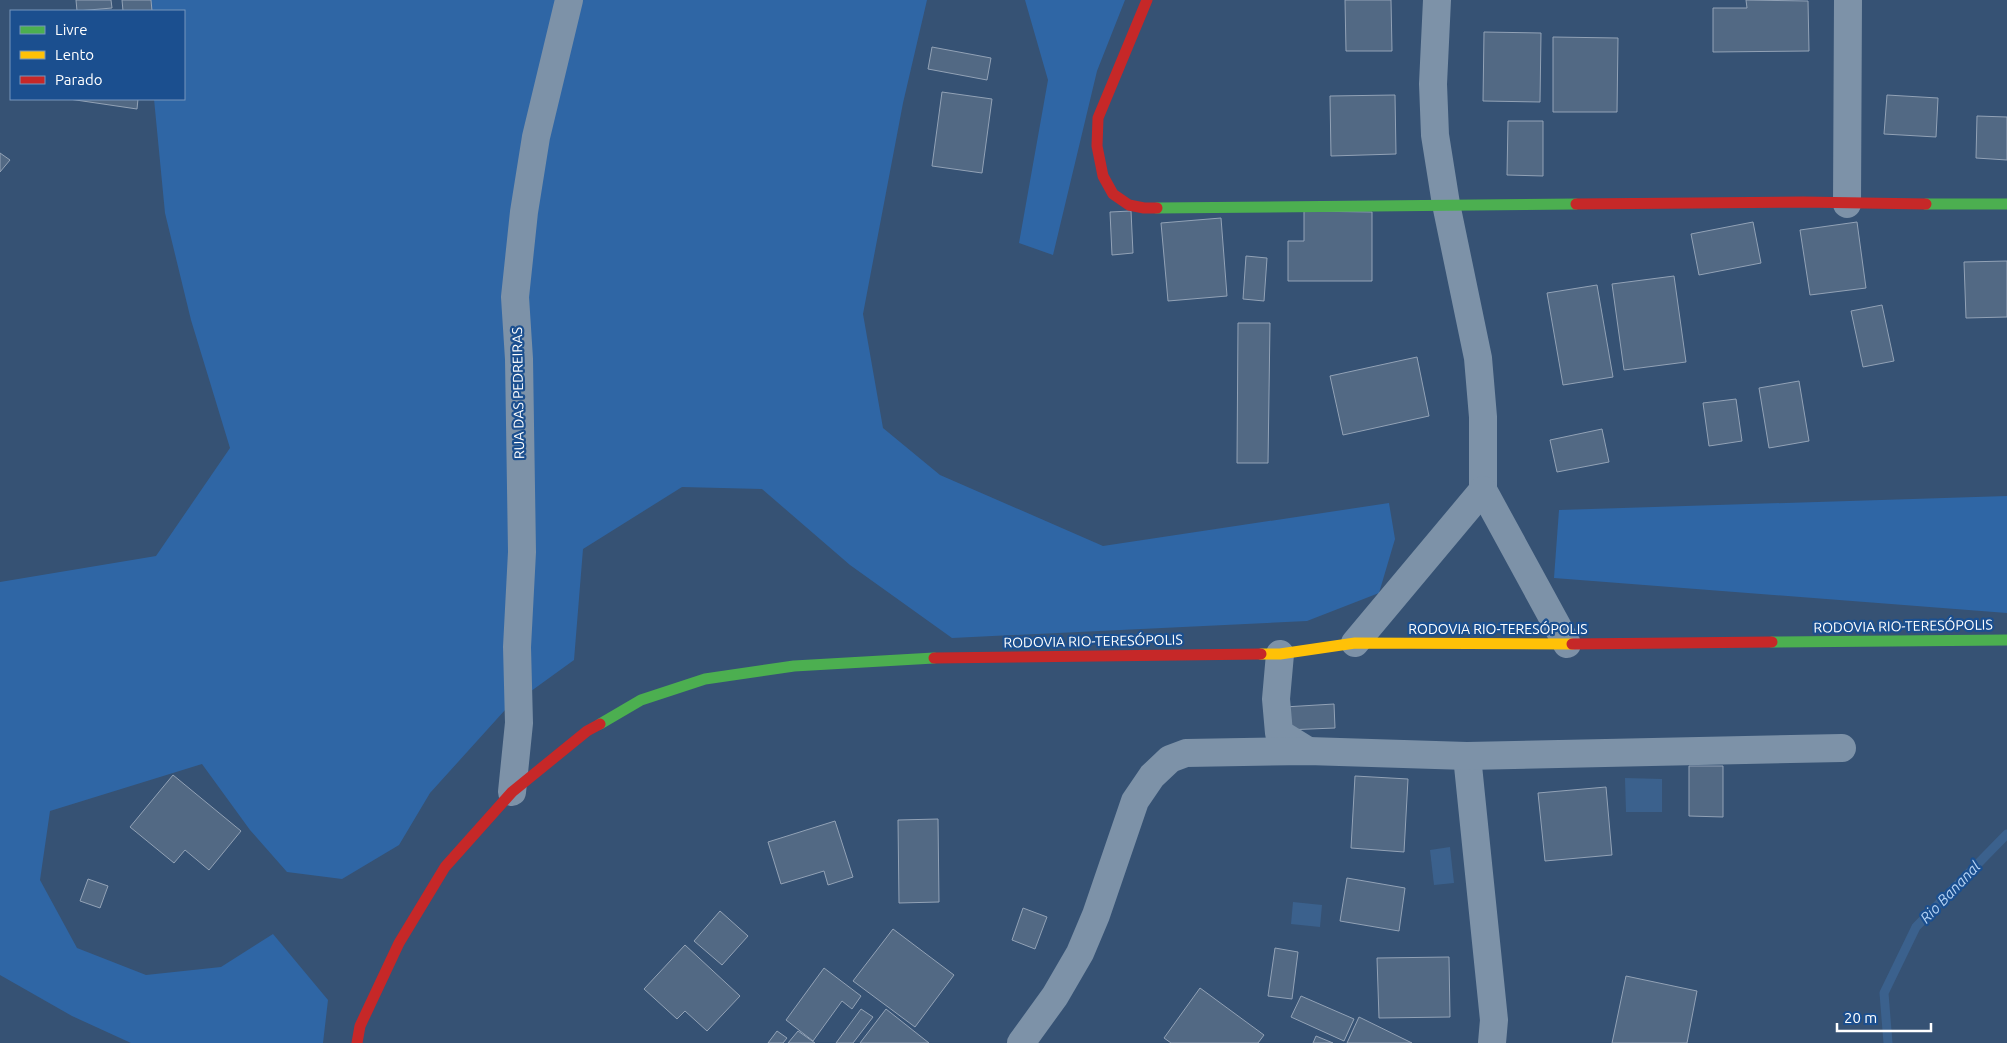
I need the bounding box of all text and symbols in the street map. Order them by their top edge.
legend [10,10,185,100]
text: Livre [55,21,88,38]
text: Lento [55,46,94,63]
text: Parado [55,71,102,88]
street label: RUA DAS PEDREIRAS [509,327,527,459]
street label: RODOVIA RIO-TERESÓPOLIS [1813,615,1993,636]
street label: RODOVIA RIO-TERESÓPOLIS [1408,620,1588,637]
street label: RODOVIA RIO-TERESÓPOLIS [1003,630,1183,651]
water label: Rio Bananal [1916,857,1984,926]
scale bar [1837,1000,1931,1032]
text: 20 m [1844,1009,1877,1026]

